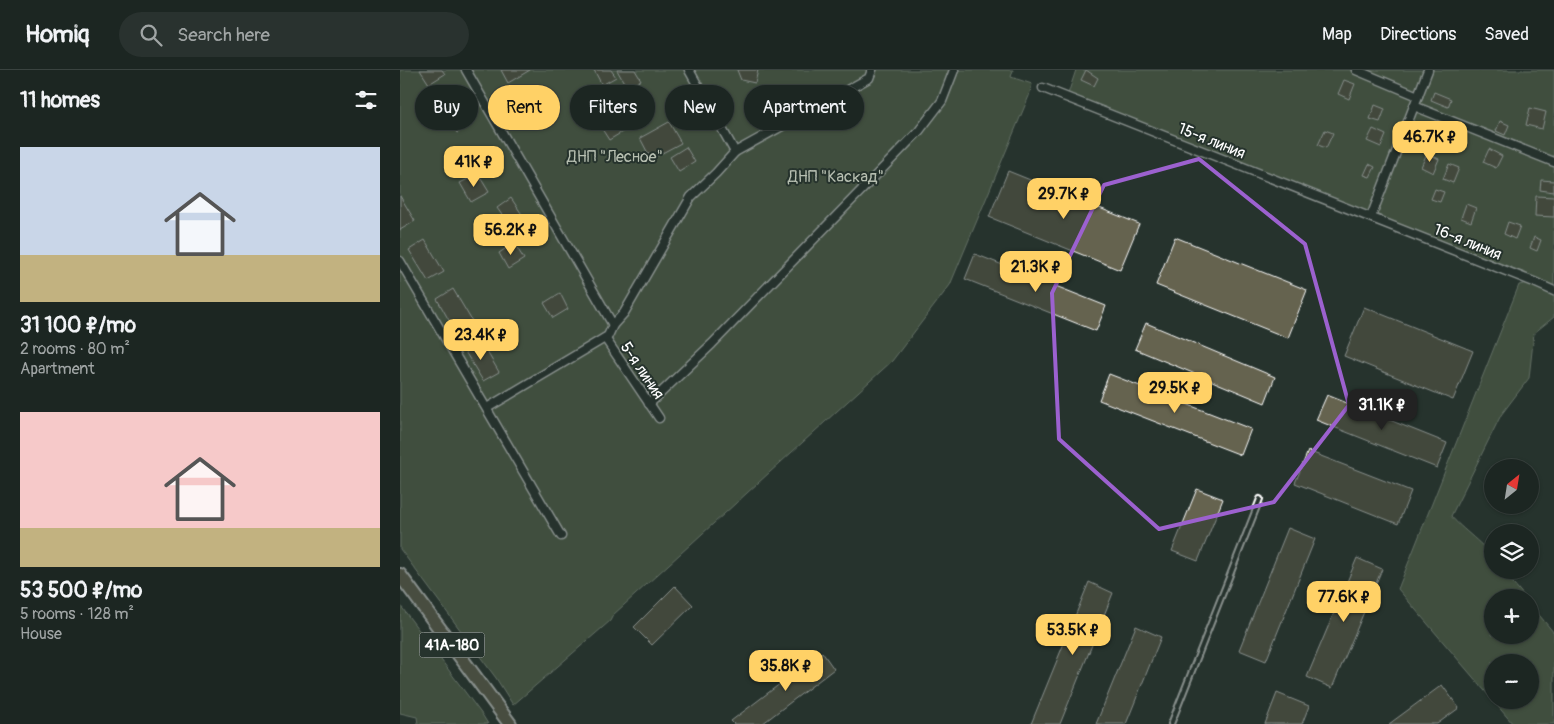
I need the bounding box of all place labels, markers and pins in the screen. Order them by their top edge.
pin: 46.7K ₽ [1384,121,1476,163]
pin: 41K ₽ [439,146,509,188]
pin: 29.7K ₽ [1018,178,1110,220]
pin: 56.2K ₽ [465,214,557,256]
pin: 21.3K ₽ [990,250,1082,293]
pin: 23.4K ₽ [435,318,527,361]
pin: 29.5K ₽ [1129,372,1221,414]
pin: 31.1K ₽ [1336,388,1428,431]
pin: 77.6K ₽ [1298,580,1390,623]
pin: 53.5K ₽ [1027,614,1119,656]
pin: 35.8K ₽ [740,650,832,692]

